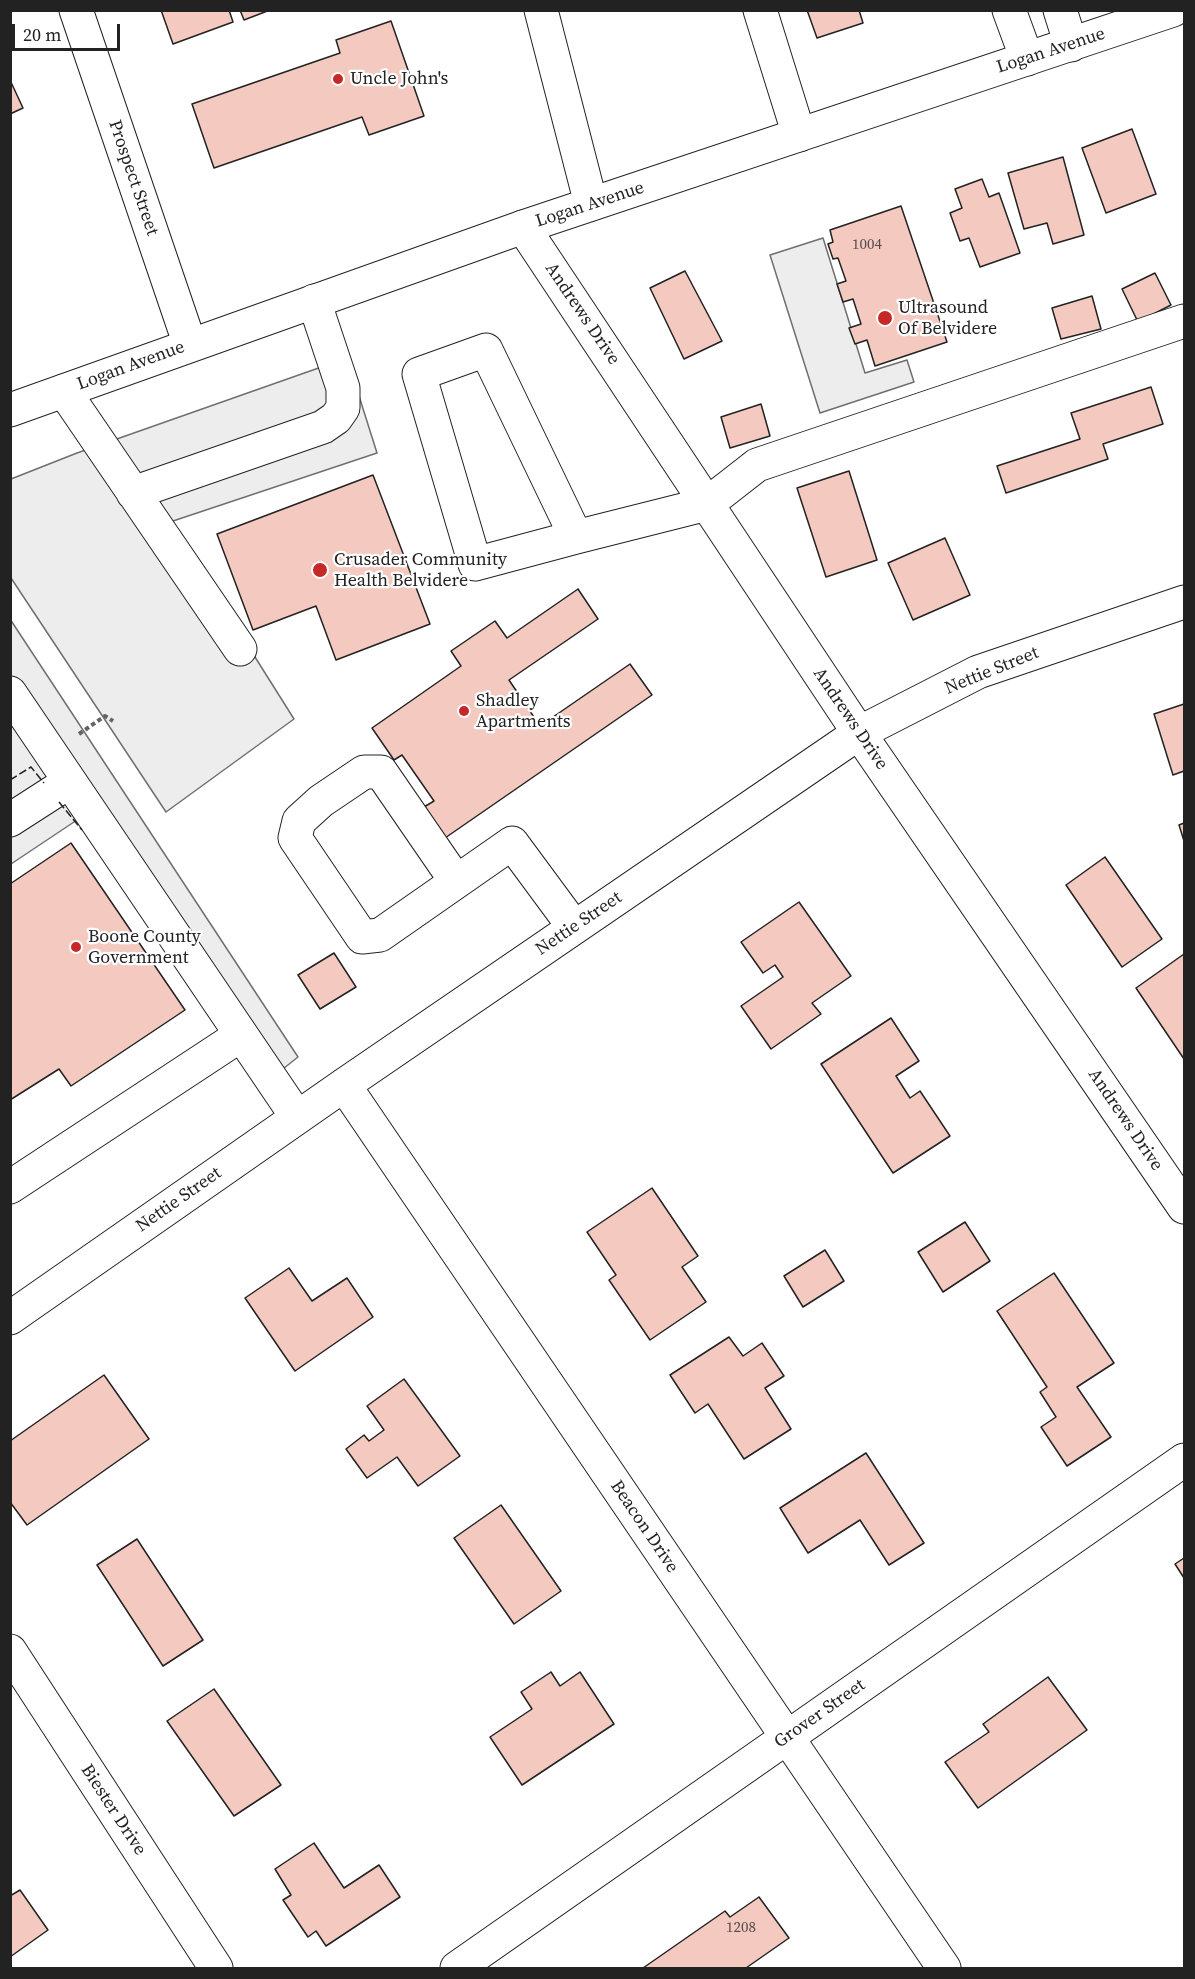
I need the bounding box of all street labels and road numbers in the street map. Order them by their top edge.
street label: Logan Avenue [994,23,1108,79]
street label: Prospect Street [103,118,163,238]
street label: Logan Avenue [533,177,647,233]
street label: Andrews Drive [540,259,624,369]
street label: Logan Avenue [74,337,188,395]
street label: Nettie Street [942,642,1042,700]
street label: Andrews Drive [808,664,892,774]
street label: Nettie Street [532,887,626,961]
street label: Andrews Drive [1083,1065,1167,1175]
street label: Nettie Street [132,1163,226,1237]
street label: Beacon Drive [605,1477,683,1577]
street label: Grover Street [770,1675,870,1753]
street label: Biester Drive [76,1761,150,1859]

